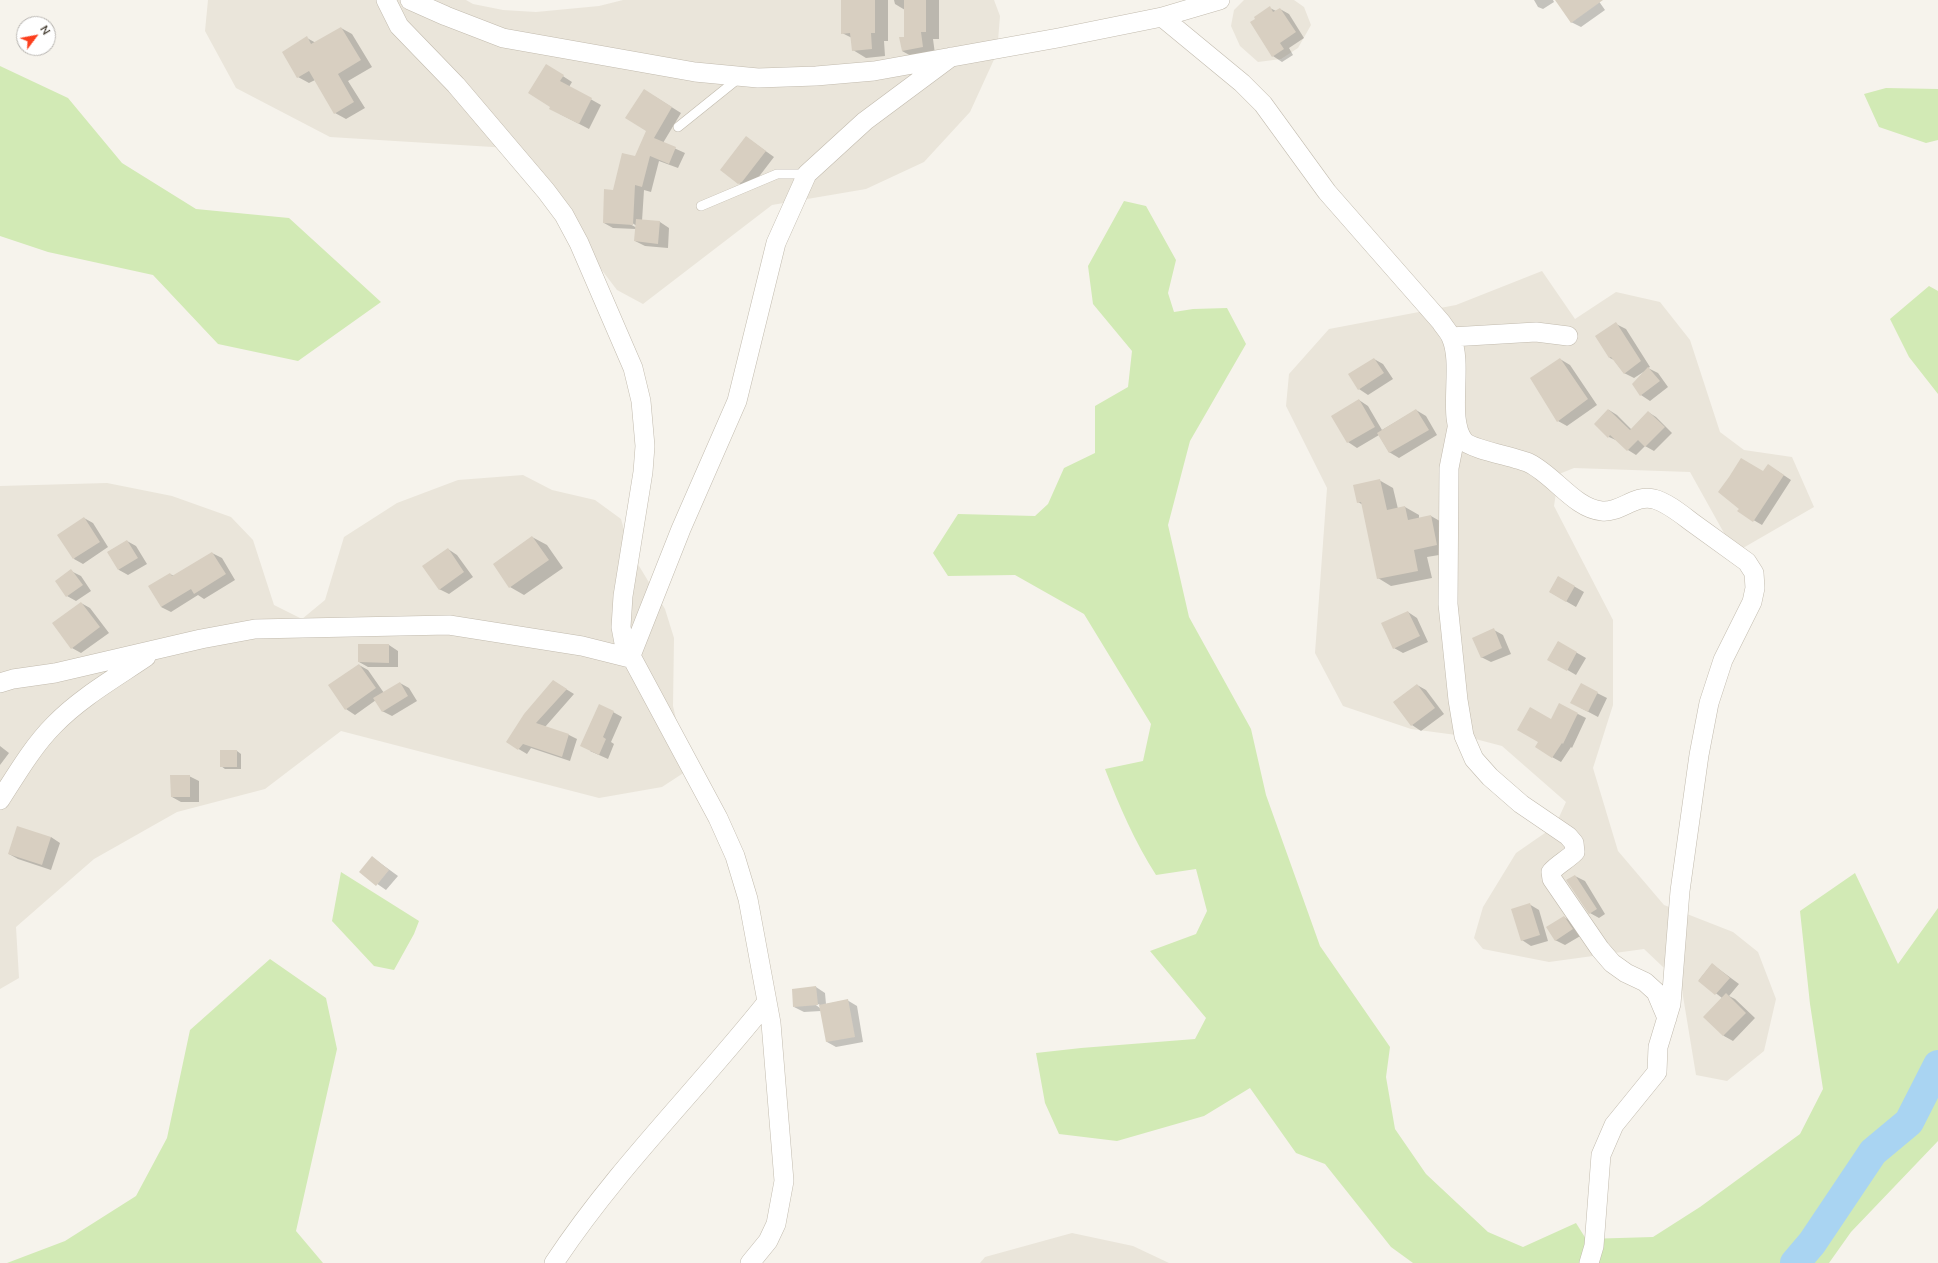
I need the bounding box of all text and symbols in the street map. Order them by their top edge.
north arrow [16,16,56,56]
text: N [37,23,53,37]

